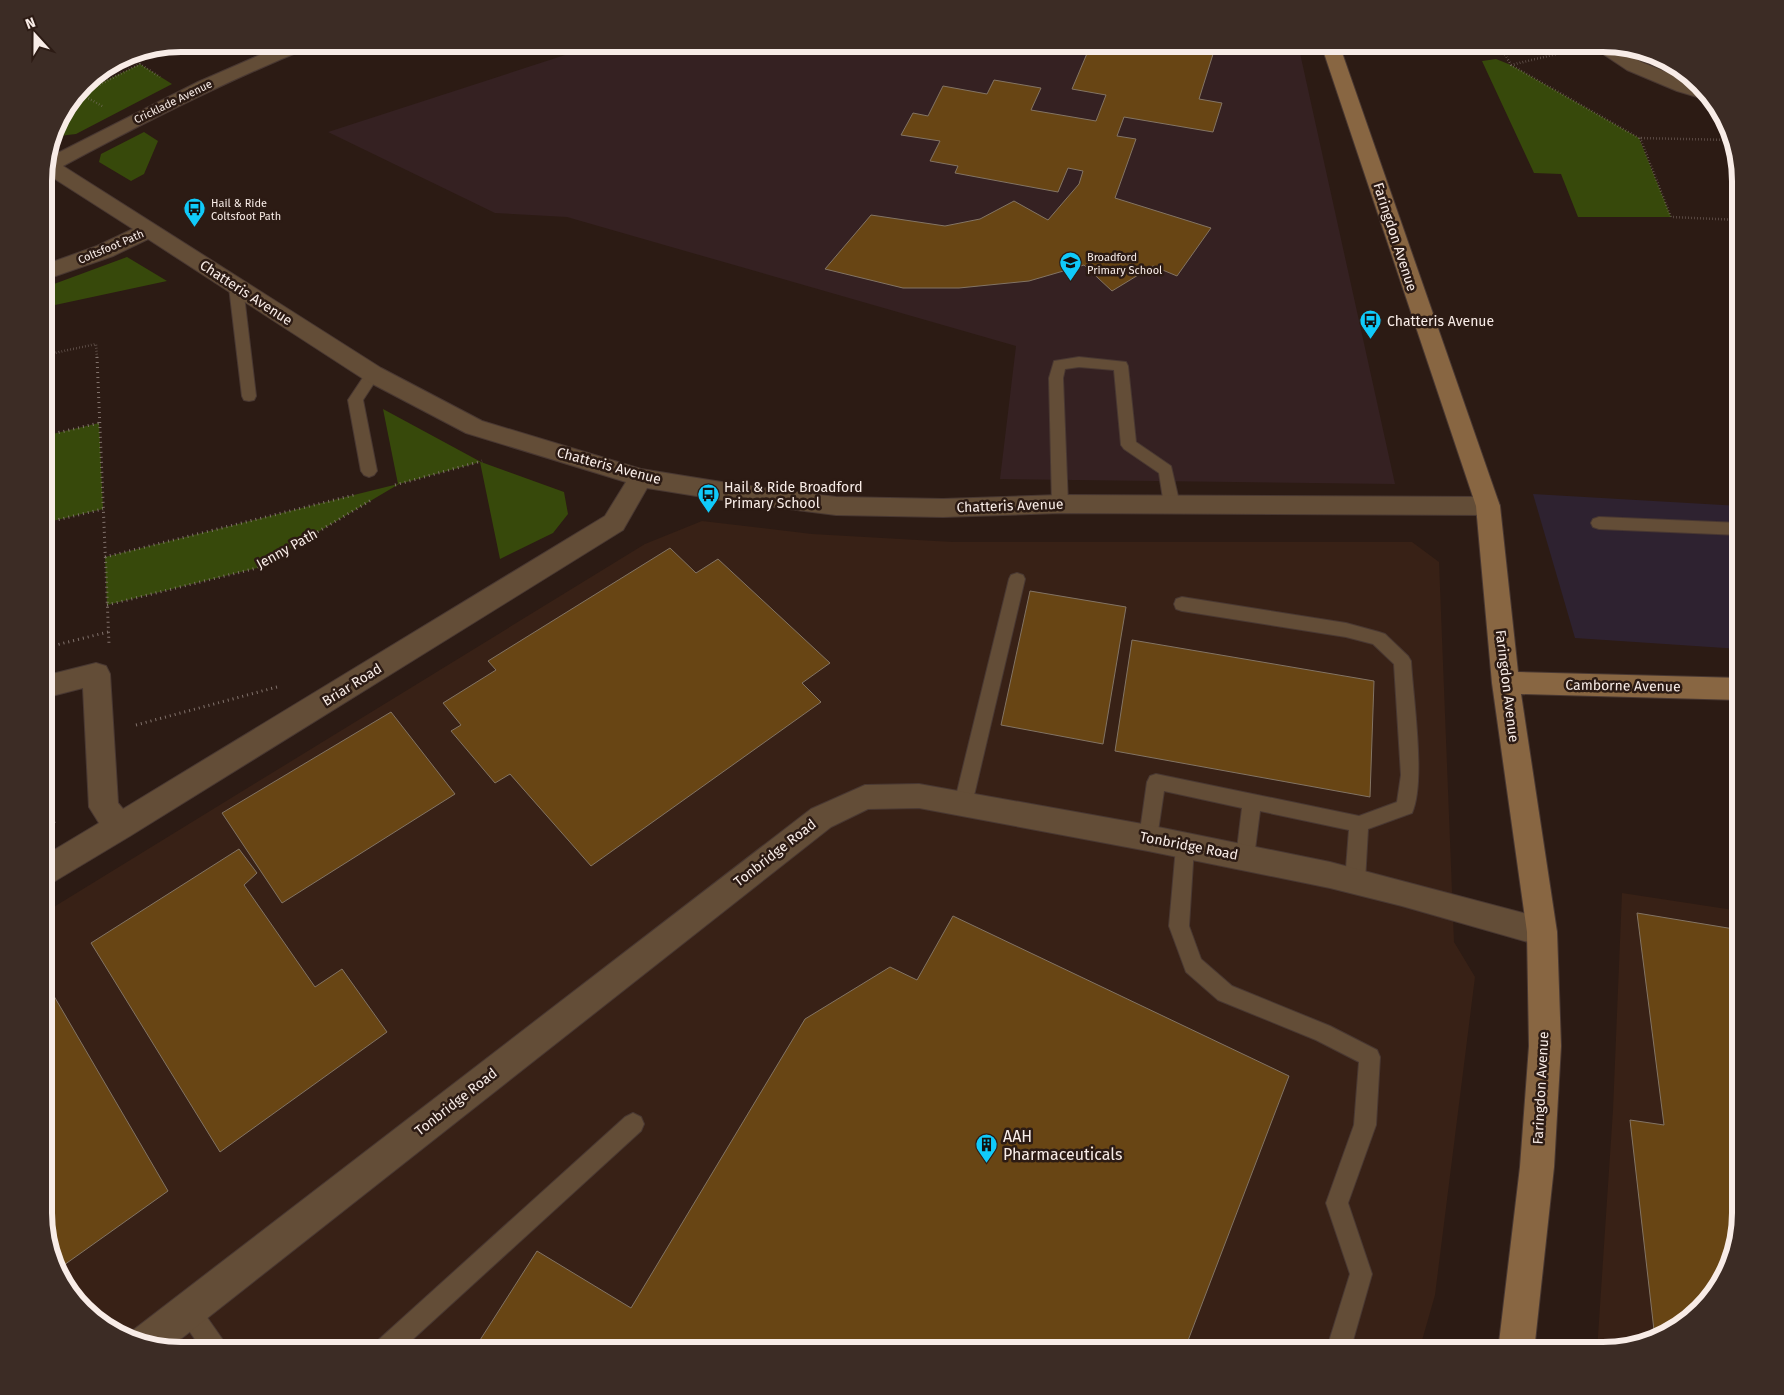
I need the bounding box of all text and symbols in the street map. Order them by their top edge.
north arrow [10,10,60,60]
text: N [23,14,38,33]
street label: Cricklade Avenue [132,77,214,127]
street label: Faringdon Avenue [1369,181,1421,293]
bus stop icon: Hail & Ride Coltsfoot Path [183,197,207,228]
place label: Hail & Ride Coltsfoot Path [211,197,281,223]
street label: Coltsfoot Path [76,227,146,267]
school or university icon: Broadford Primary School [1059,251,1083,282]
place label: Broadford Primary School [1087,251,1162,277]
street label: Chatteris Avenue [196,257,296,329]
bus stop icon: Chatteris Avenue [1359,309,1383,340]
place label: Chatteris Avenue [1387,313,1494,330]
street label: Chatteris Avenue [555,444,663,488]
place label: Hail & Ride Broadford Primary School [724,479,863,512]
bus stop icon: Hail & Ride Broadford Primary School [696,483,720,514]
street label: Chatteris Avenue [956,496,1064,516]
street label: Jenny Path [254,525,320,573]
street label: Faringdon Avenue [1492,629,1522,743]
street label: Briar Road [319,660,385,710]
street label: Camborne Avenue [1565,676,1681,696]
street label: Tonbridge Road [731,816,819,890]
street label: Tonbridge Road [1139,828,1239,864]
street label: Faringdon Avenue [1530,1031,1552,1145]
street label: Tonbridge Road [412,1065,500,1139]
place label: AAH Pharmaceuticals [1003,1127,1123,1164]
building icon: AAH Pharmaceuticals [975,1133,999,1164]

